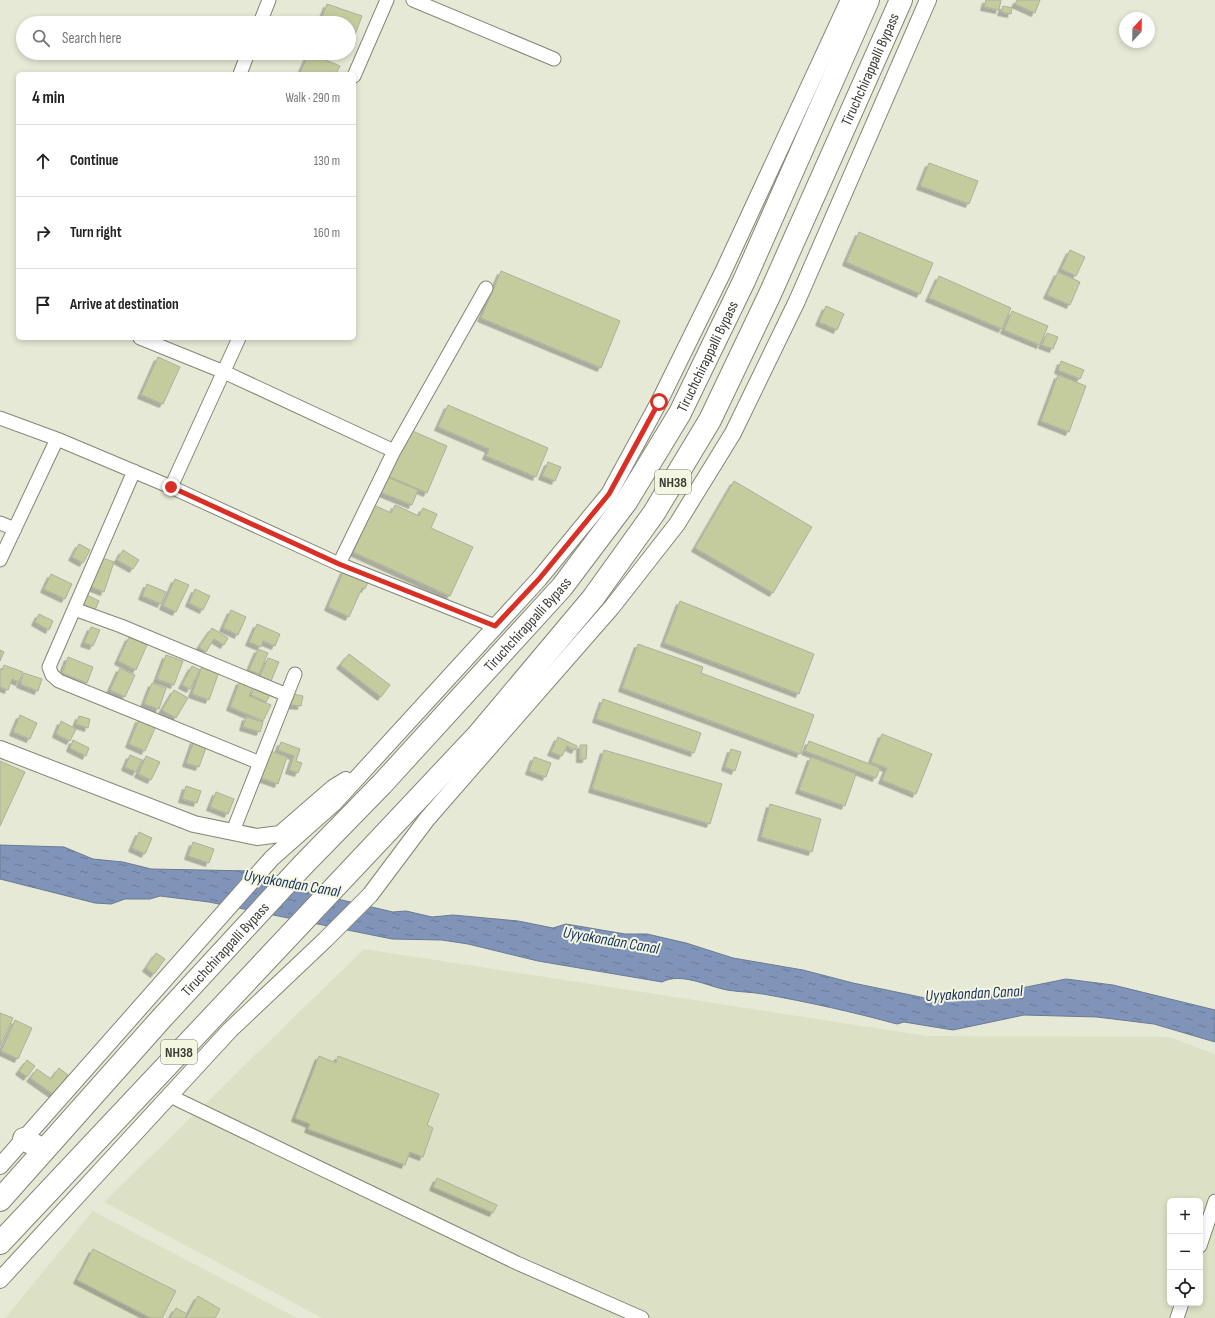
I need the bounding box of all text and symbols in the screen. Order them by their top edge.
street label: Tiruchchirappalli Bypass [837,10,903,129]
north arrow [1119,12,1155,48]
search box [16,16,356,60]
icon: search [30,27,52,49]
text: Search here [62,29,122,48]
text: 4 min [32,88,65,108]
text: Walk · 290 m [285,90,340,106]
icon: ahead [32,150,54,172]
text: Continue [70,151,119,170]
text: 130 m [314,153,340,169]
icon: right [32,222,54,244]
text: Turn right [70,223,122,242]
text: 160 m [314,225,340,241]
icon: arrive [32,294,54,316]
text: Arrive at destination [70,295,179,314]
street label: Tiruchchirappalli Bypass [672,298,742,415]
route start [650,393,668,411]
road number: NH38 [655,470,691,494]
route end [162,478,180,496]
street label: Tiruchchirappalli Bypass [480,573,576,676]
water label: Uyyakondan Canal [242,866,343,902]
street label: Tiruchchirappalli Bypass [177,898,273,1000]
water label: Uyyakondan Canal [561,923,662,959]
water label: Uyyakondan Canal [925,982,1024,1006]
road number: NH38 [161,1040,197,1064]
map controls [1167,1198,1203,1306]
button: + [1167,1198,1203,1234]
button: − [1167,1234,1203,1270]
button: locate [1167,1270,1203,1306]

